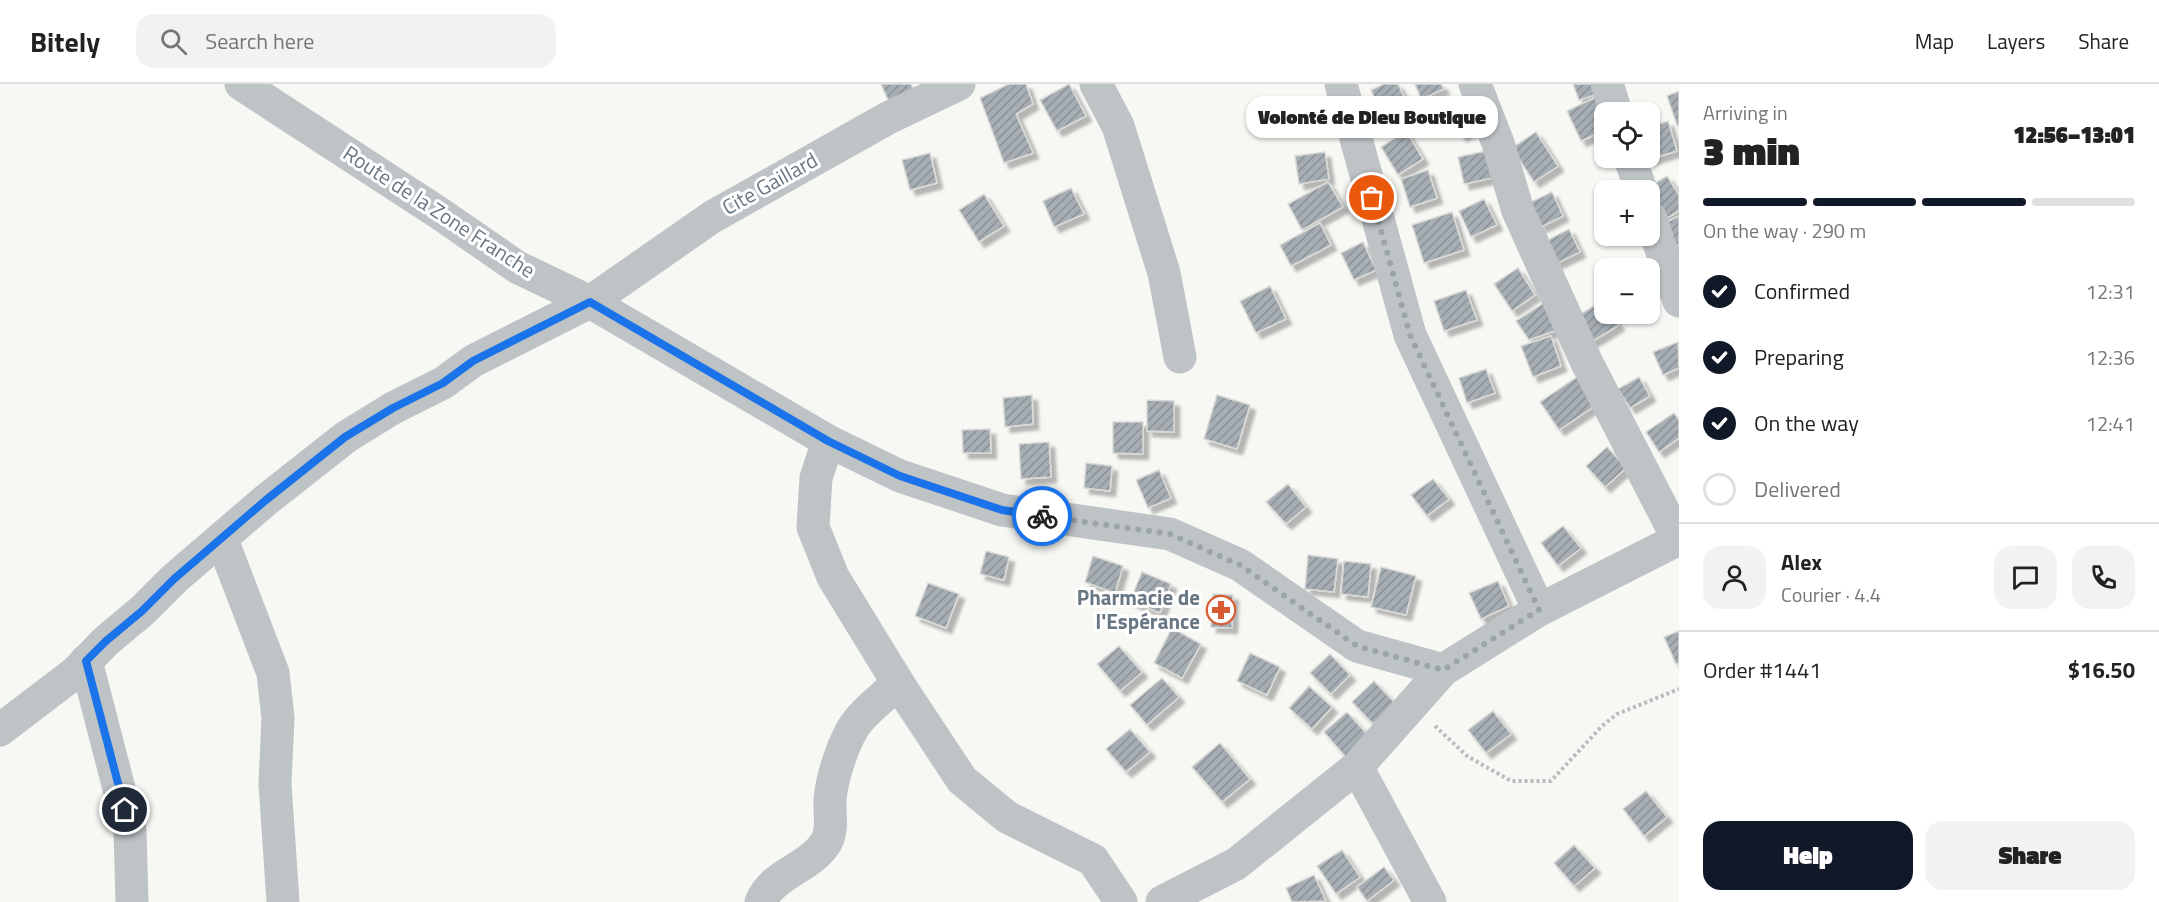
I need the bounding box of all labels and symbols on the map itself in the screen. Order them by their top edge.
callout: Volonté de Dieu Boutique [1246,96,1498,138]
street label: Route de la Zone Franche [337,137,542,285]
street label: Cite Gaillard [716,144,823,223]
pin [1346,172,1397,223]
courier [1012,486,1072,546]
place label: Pharmacie de l'Espérance [1077,581,1200,637]
pharmacy icon: Pharmacie de l'Espérance [1205,594,1237,626]
pin [99,784,150,835]

